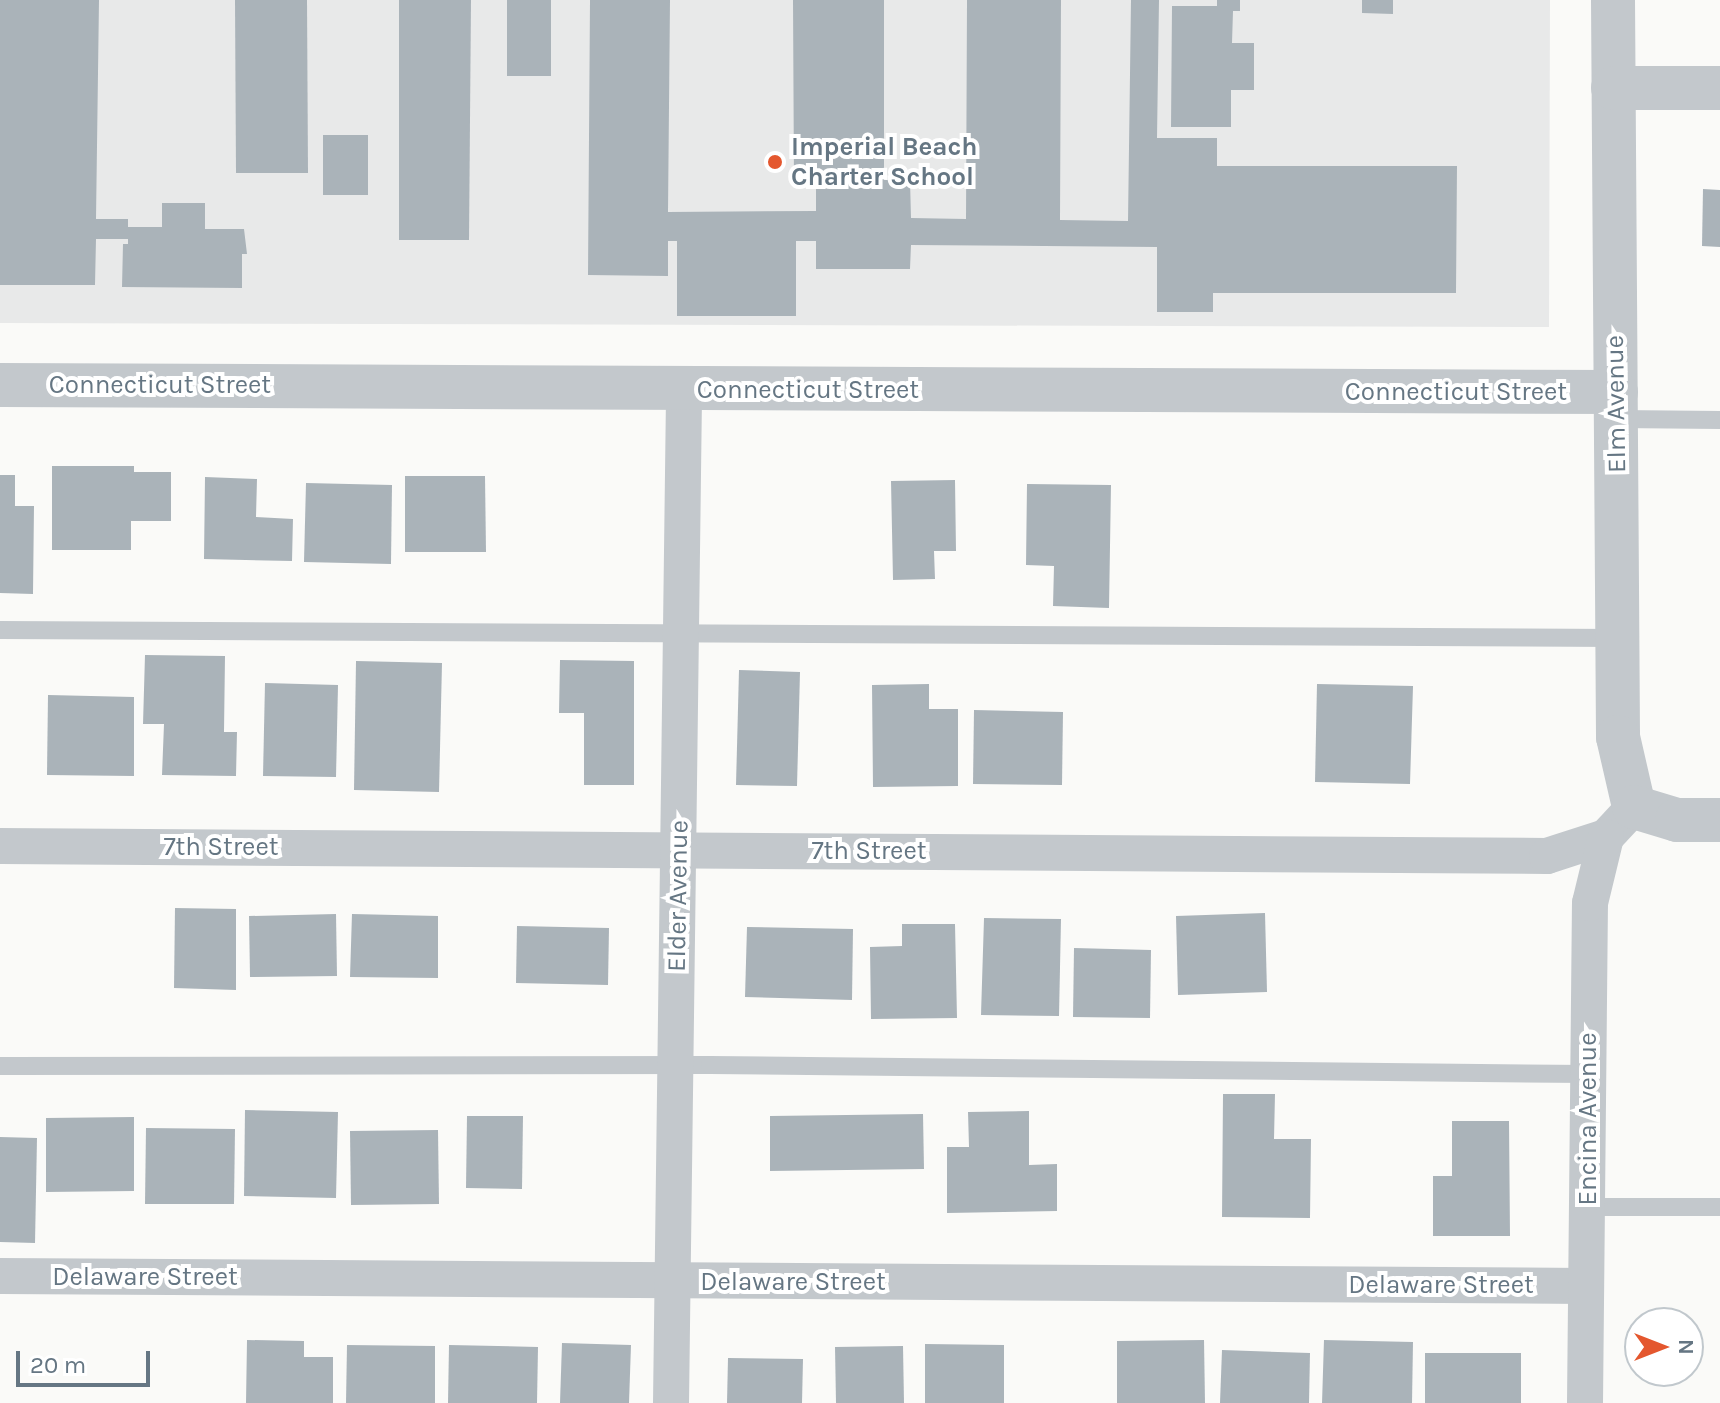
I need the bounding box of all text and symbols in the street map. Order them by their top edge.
place label: Imperial Beach Charter School [791,131,977,192]
marker: Imperial Beach Charter School [766,153,784,171]
street label: Elm Avenue [1599,335,1633,473]
street label: Connecticut Street [49,369,271,401]
street label: Connecticut Street [697,374,919,406]
street label: Connecticut Street [1345,376,1567,408]
street label: Elder Avenue [661,820,695,972]
street label: 7th Street [163,831,279,863]
street label: 7th Street [811,835,927,867]
street label: Encina Avenue [1572,1032,1604,1206]
street label: Delaware Street [52,1261,238,1293]
street label: Delaware Street [700,1266,886,1298]
street label: Delaware Street [1348,1269,1534,1301]
north arrow [1624,1307,1704,1387]
scale bar [20,1335,154,1385]
text: N [1673,1339,1699,1355]
text: 20 m [30,1351,86,1379]

